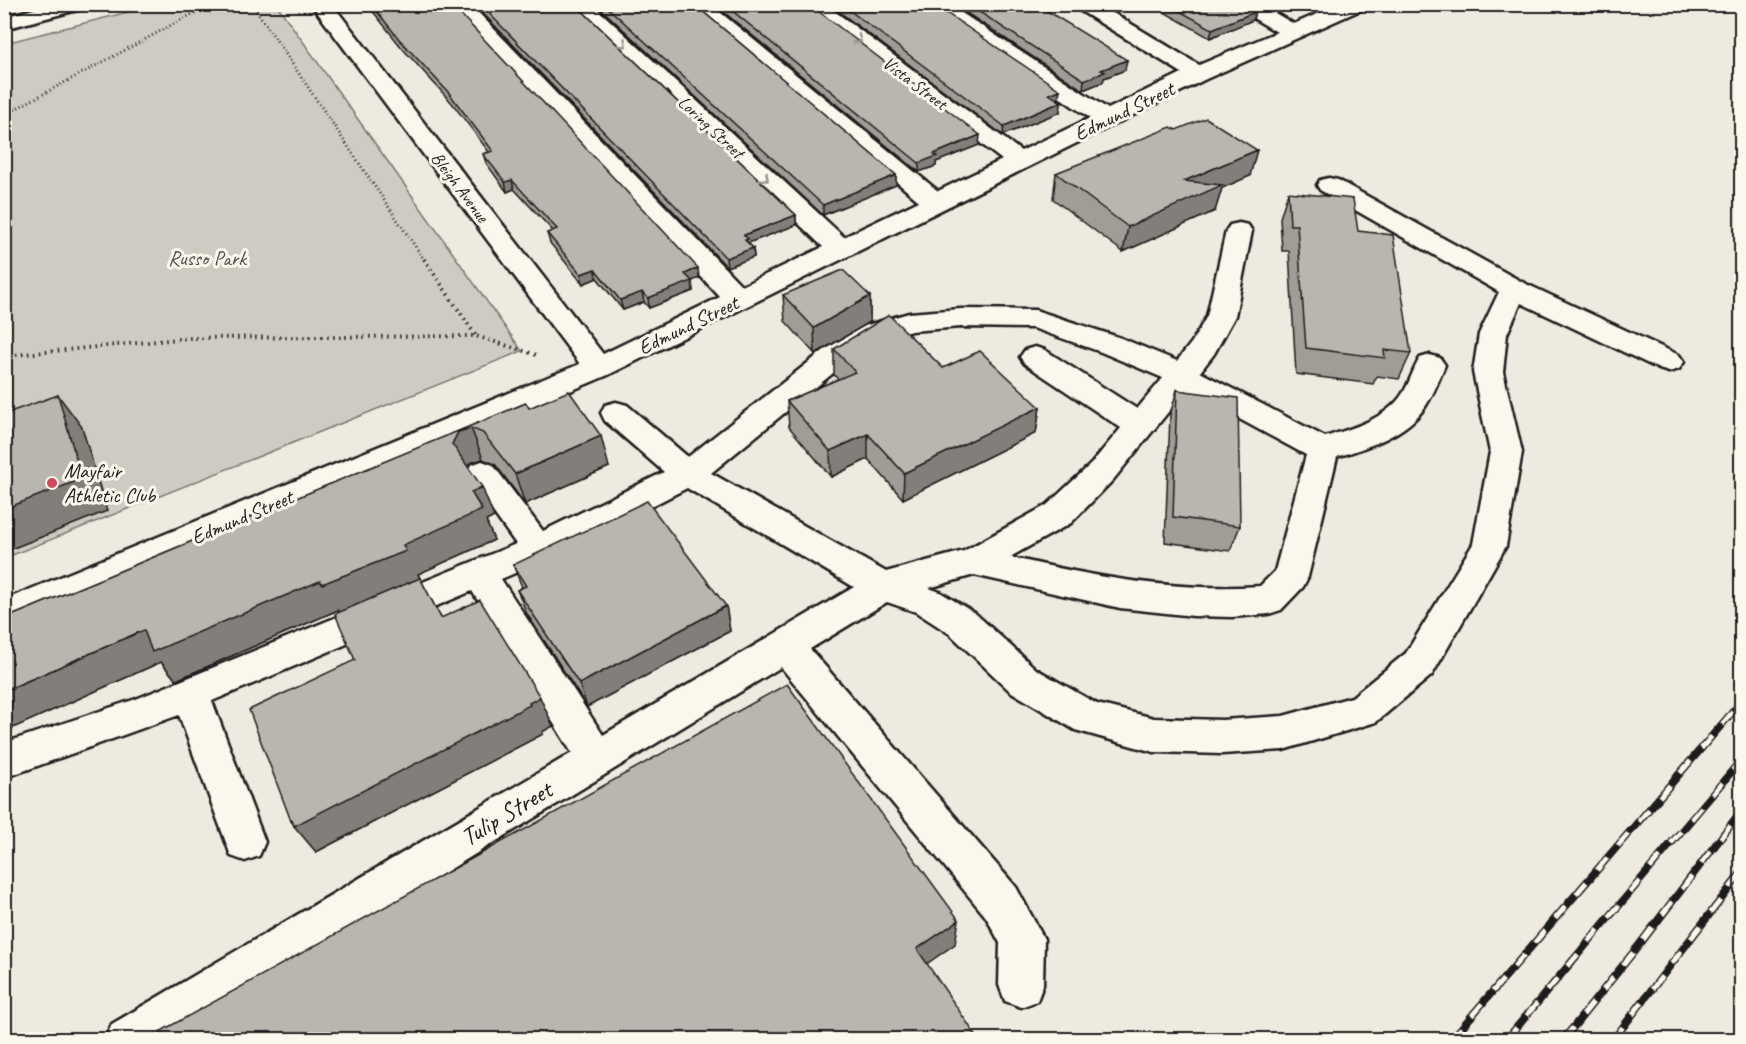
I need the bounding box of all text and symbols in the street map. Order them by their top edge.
one-way arrow [851,32,862,43]
one-way arrow [615,37,626,48]
street label: Vista Street [879,52,953,115]
street label: Edmund Street [1070,75,1180,146]
street label: Loring Street [674,91,751,165]
street label: Bleigh Avenue [427,148,494,227]
one-way arrow [758,171,768,182]
park label: Russo Park [168,245,248,271]
street label: Edmund Street [634,289,744,360]
place label: Mayfair Athletic Club [64,458,157,508]
marker: Mayfair Athletic Club [45,476,59,490]
street label: Edmund Street [187,483,299,550]
street label: Tulip Street [454,772,560,854]

